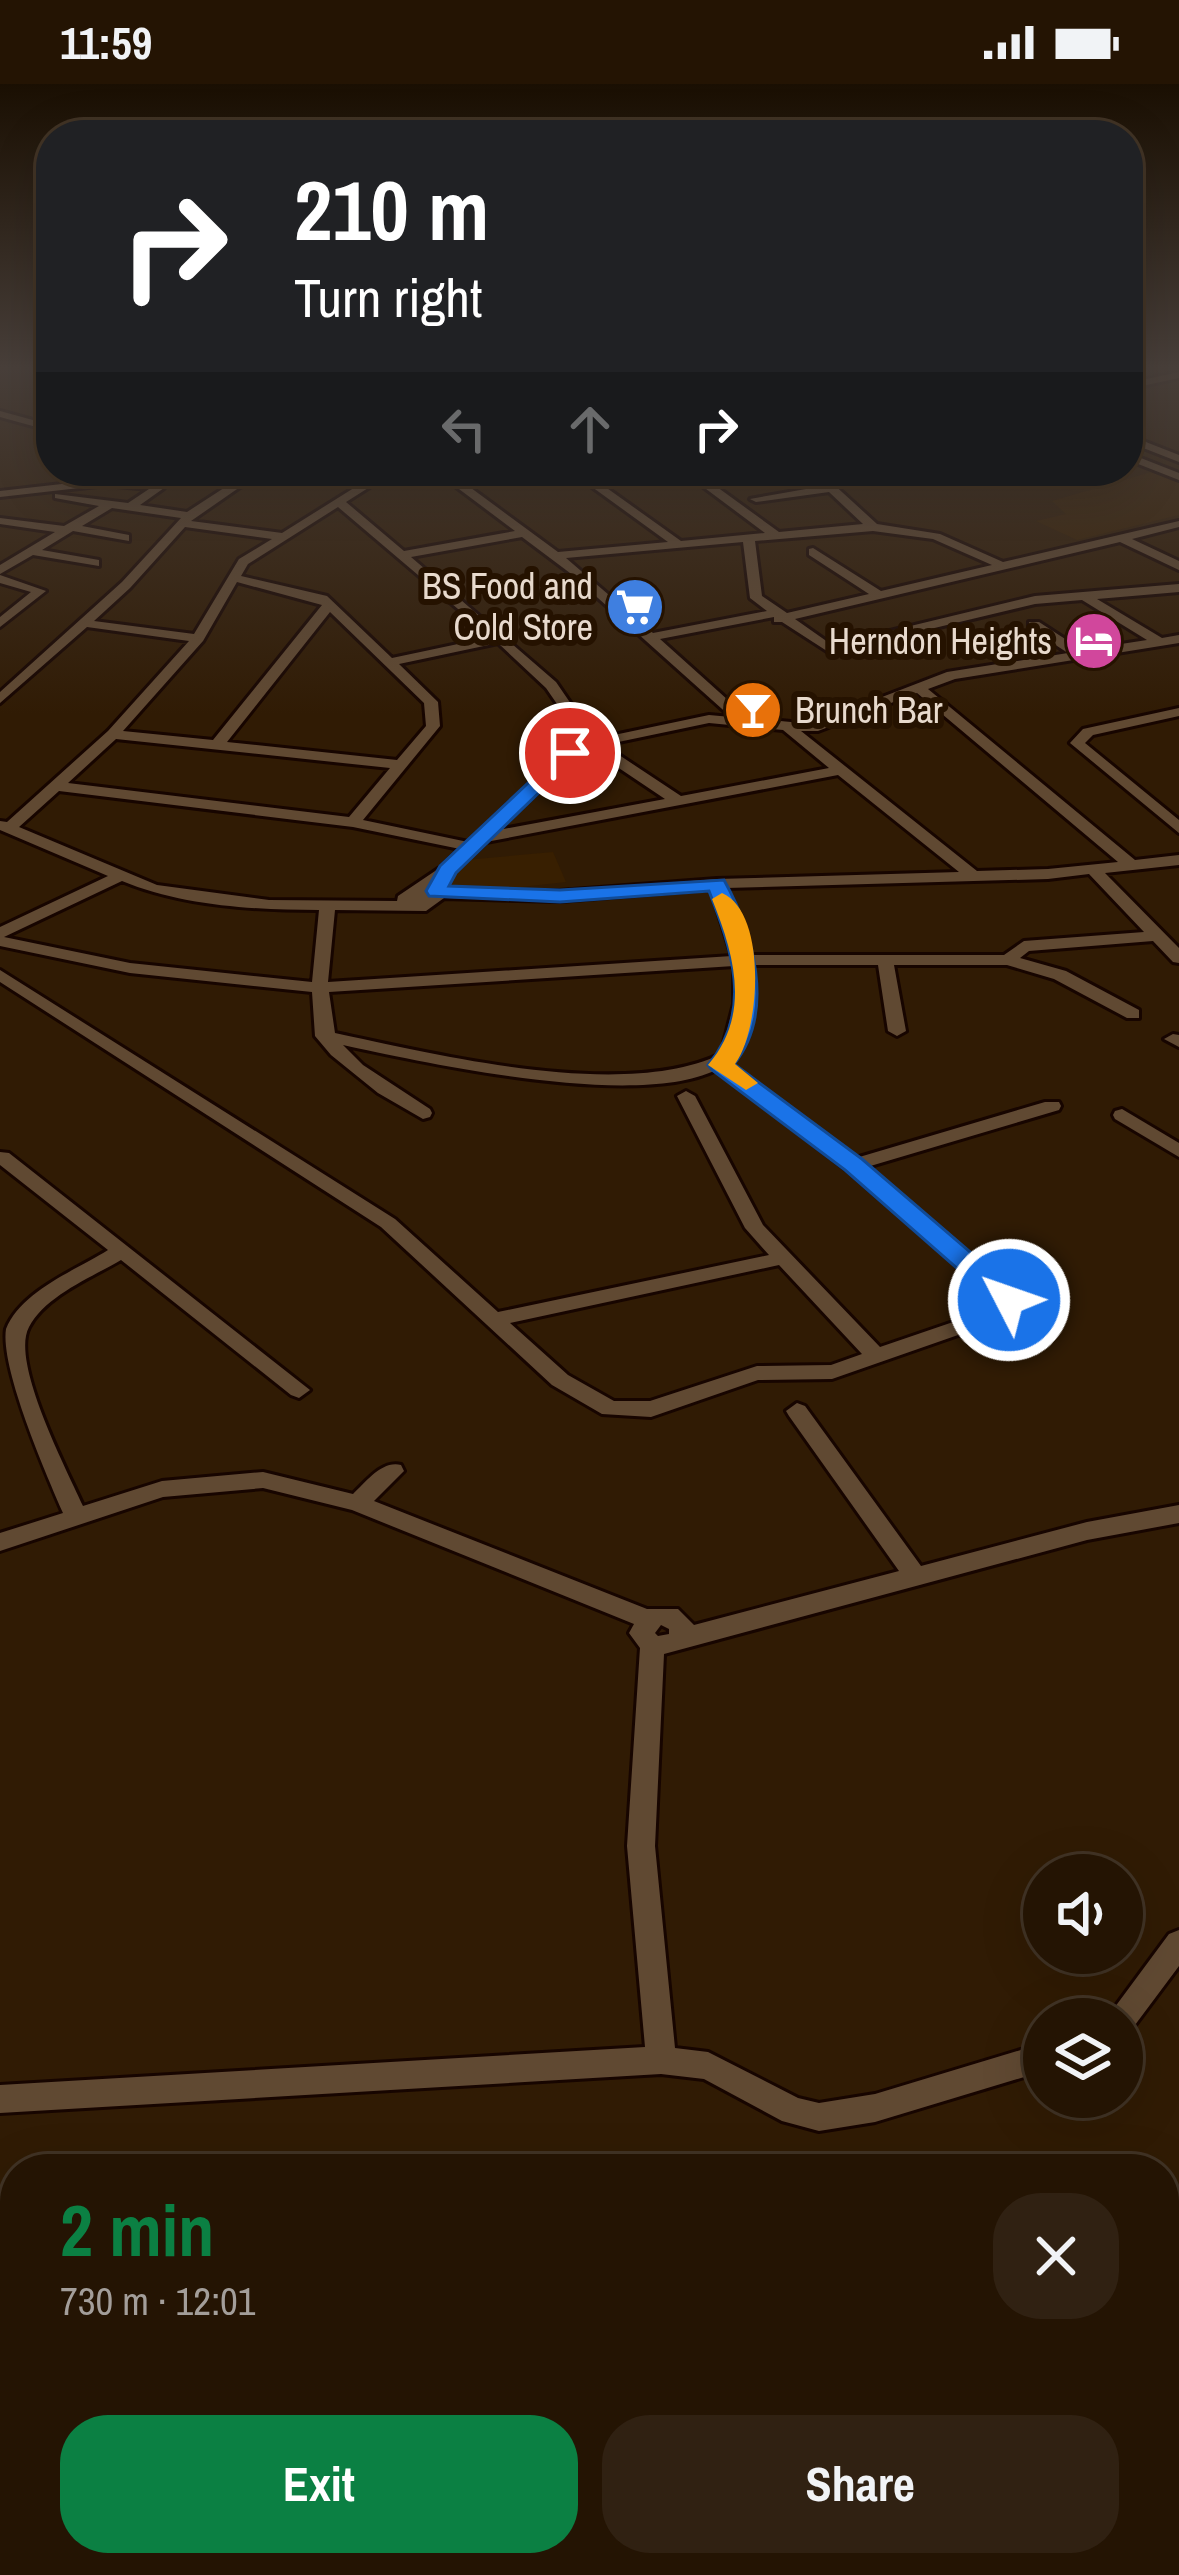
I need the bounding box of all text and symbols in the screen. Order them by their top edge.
text: 11:59 [60,12,152,73]
text: 210 m [294,153,489,266]
icon: right [96,168,252,324]
text: Turn right [294,261,482,334]
icon: left [431,396,497,462]
icon: ahead [557,396,623,462]
icon: right [683,396,749,462]
place label: BS Food and Cold Store [422,562,593,651]
supermarket icon: BS Food and Cold Store [604,576,666,638]
hotel icon: Herndon Heights [1063,610,1125,672]
place label: Herndon Heights [829,617,1052,665]
bar icon: Brunch Bar [722,679,784,741]
place label: Brunch Bar [795,686,943,734]
pin [519,702,621,804]
icon: arrive [537,720,603,786]
position arrow [946,1237,1072,1363]
map controls [1023,1854,1143,2118]
button: sound [1023,1854,1143,1974]
button: layers [1023,1998,1143,2118]
text: 2 min [60,2181,214,2278]
button: close [993,2193,1119,2319]
text: 730 m · 12:01 [60,2275,256,2327]
button: Exit [60,2415,578,2553]
button: Share [602,2415,1119,2553]

